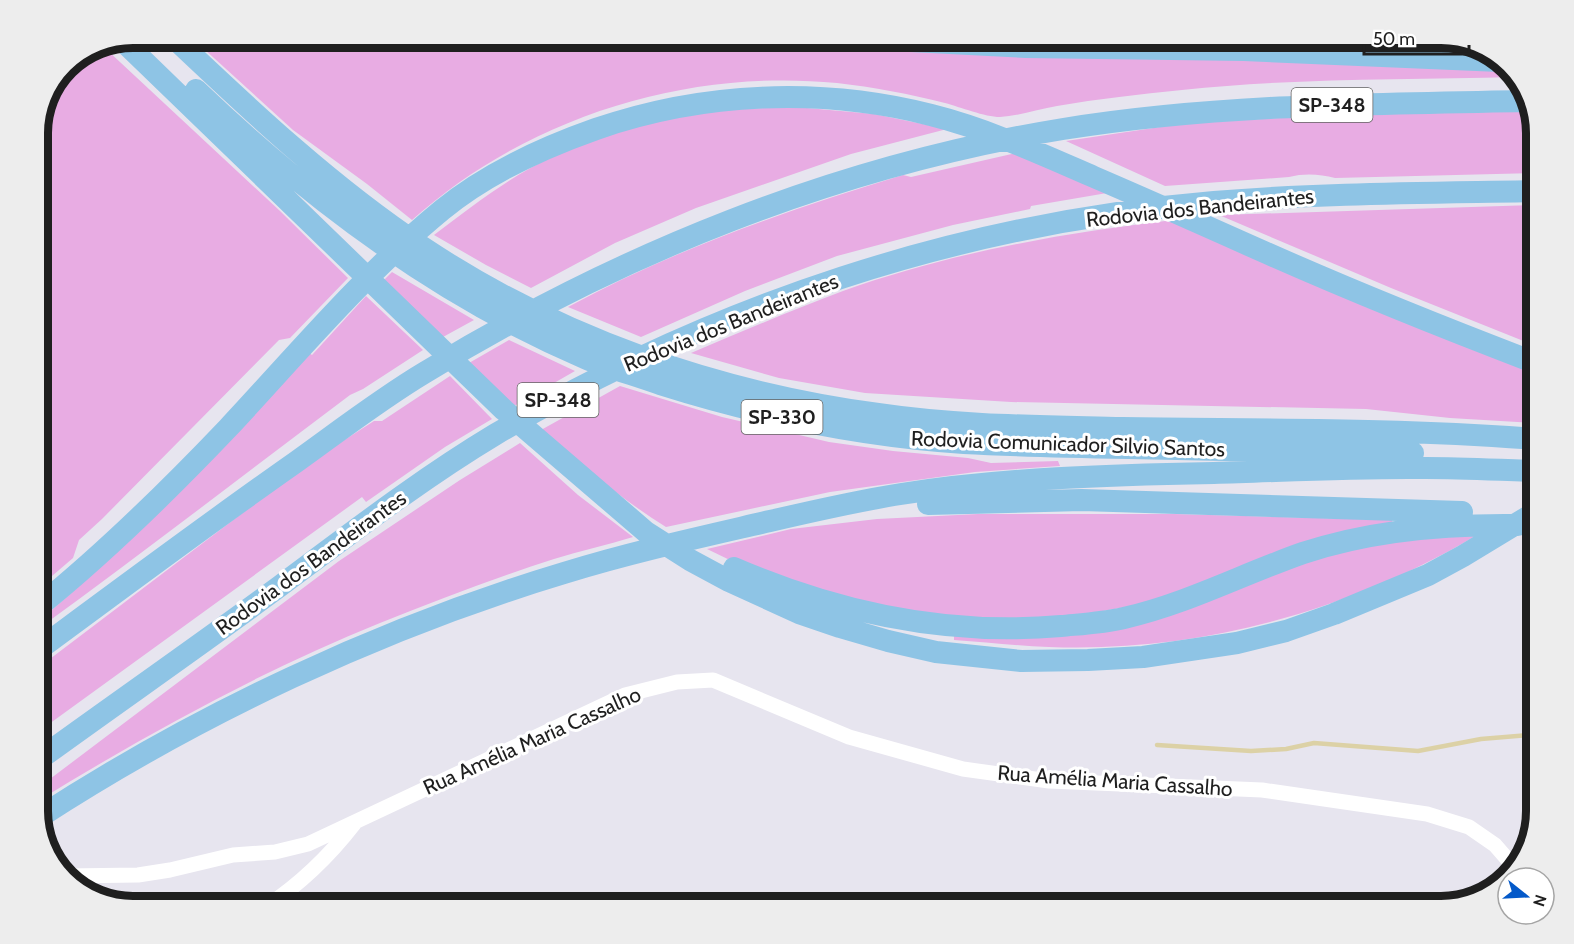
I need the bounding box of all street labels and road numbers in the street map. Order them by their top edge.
road number: SP-348 [1292,88,1372,122]
street label: Rodovia dos Bandeirantes [1085,183,1315,232]
street label: Rodovia dos Bandeirantes [620,268,842,377]
road number: SP-348 [518,383,598,417]
road number: SP-330 [742,400,822,434]
street label: Rodovia Comunicador Silvio Santos [911,426,1226,461]
street label: Rodovia dos Bandeirantes [211,485,411,640]
street label: Rua Amélia Maria Cassalho [419,681,645,800]
street label: Rua Amélia Maria Cassalho [997,760,1234,801]

